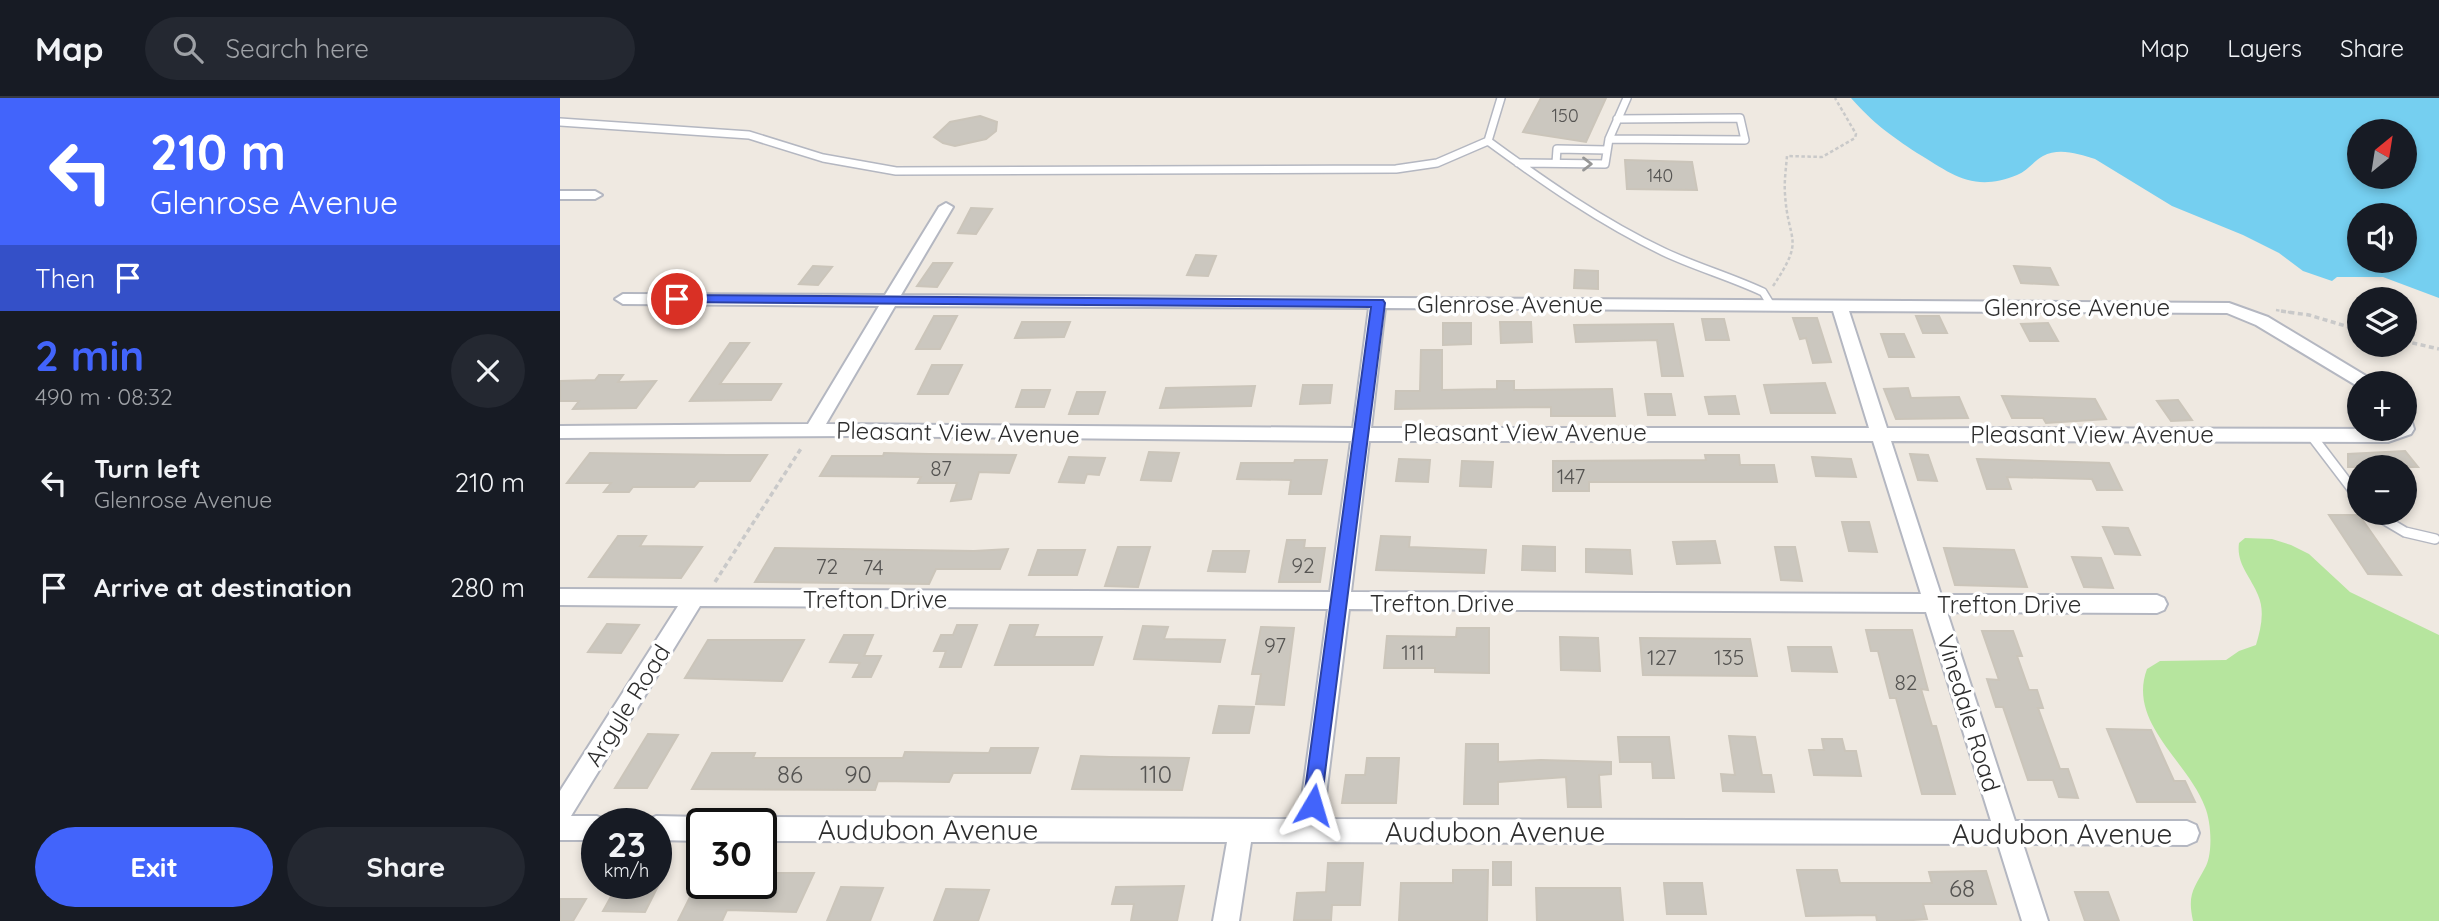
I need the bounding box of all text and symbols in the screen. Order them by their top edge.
search box [145,17,635,80]
text: Map [35,28,103,69]
icon: search [169,29,207,67]
text: Search here [225,32,369,65]
text: Map [2140,33,2189,63]
text: Layers [2227,33,2302,63]
text: Share [2340,33,2404,63]
house number: 150 [1551,104,1579,127]
north arrow [2347,119,2417,189]
map controls [2347,119,2417,525]
text: 210 m [150,121,286,182]
icon: left [35,126,126,217]
one-way arrow [1583,156,1593,172]
house number: 140 [1647,164,1673,187]
text: Glenrose Avenue [150,182,398,222]
button: sound [2347,203,2417,273]
icon: arrive [109,259,147,297]
text: Then [35,262,95,295]
pin [647,269,707,329]
icon: arrive [658,280,696,318]
button: layers [2347,287,2417,357]
street label: Glenrose Avenue [1417,289,1603,319]
street label: Glenrose Avenue [1984,292,2170,322]
text: 2 min [35,329,144,382]
button: close [451,334,525,408]
button: + [2347,371,2417,441]
text: 490 m · 08:32 [35,382,173,411]
street label: Pleasant View Avenue [836,415,1080,449]
street label: Pleasant View Avenue [1403,417,1647,447]
street label: Pleasant View Avenue [1970,419,2214,449]
text: Turn left [94,452,201,485]
house number: 87 [930,455,952,481]
button: − [2347,455,2417,525]
house number: 147 [1557,463,1586,489]
icon: left [35,464,73,502]
text: 210 m [455,466,525,499]
text: Glenrose Avenue [94,485,272,514]
house number: 92 [1291,552,1315,578]
house number: 72 [816,553,838,579]
house number: 74 [863,554,884,580]
icon: arrive [35,569,73,607]
text: Arrive at destination [94,571,352,604]
text: 280 m [450,571,525,604]
street label: Trefton Drive [803,584,947,614]
street label: Trefton Drive [1370,588,1514,618]
street label: Trefton Drive [1937,589,2081,619]
street label: Vinedale Road [1931,631,2007,795]
house number: 97 [1264,632,1286,658]
street label: Argyle Road [578,639,676,771]
house number: 111 [1401,639,1425,665]
house number: 127 [1647,644,1677,670]
house number: 135 [1714,644,1744,670]
house number: 82 [1895,669,1917,695]
house number: 86 [777,759,803,789]
house number: 90 [844,759,872,789]
house number: 110 [1140,759,1172,789]
position arrow [1276,768,1350,842]
speed limit sign: 30 [686,808,777,899]
street label: Audubon Avenue [818,812,1038,847]
street label: Audubon Avenue [1385,814,1605,849]
street label: Audubon Avenue [1952,816,2172,851]
text: 23 [607,822,646,866]
button: Exit [35,827,273,907]
button: Share [287,827,525,907]
text: km/h [604,859,649,882]
house number: 68 [1949,873,1975,903]

